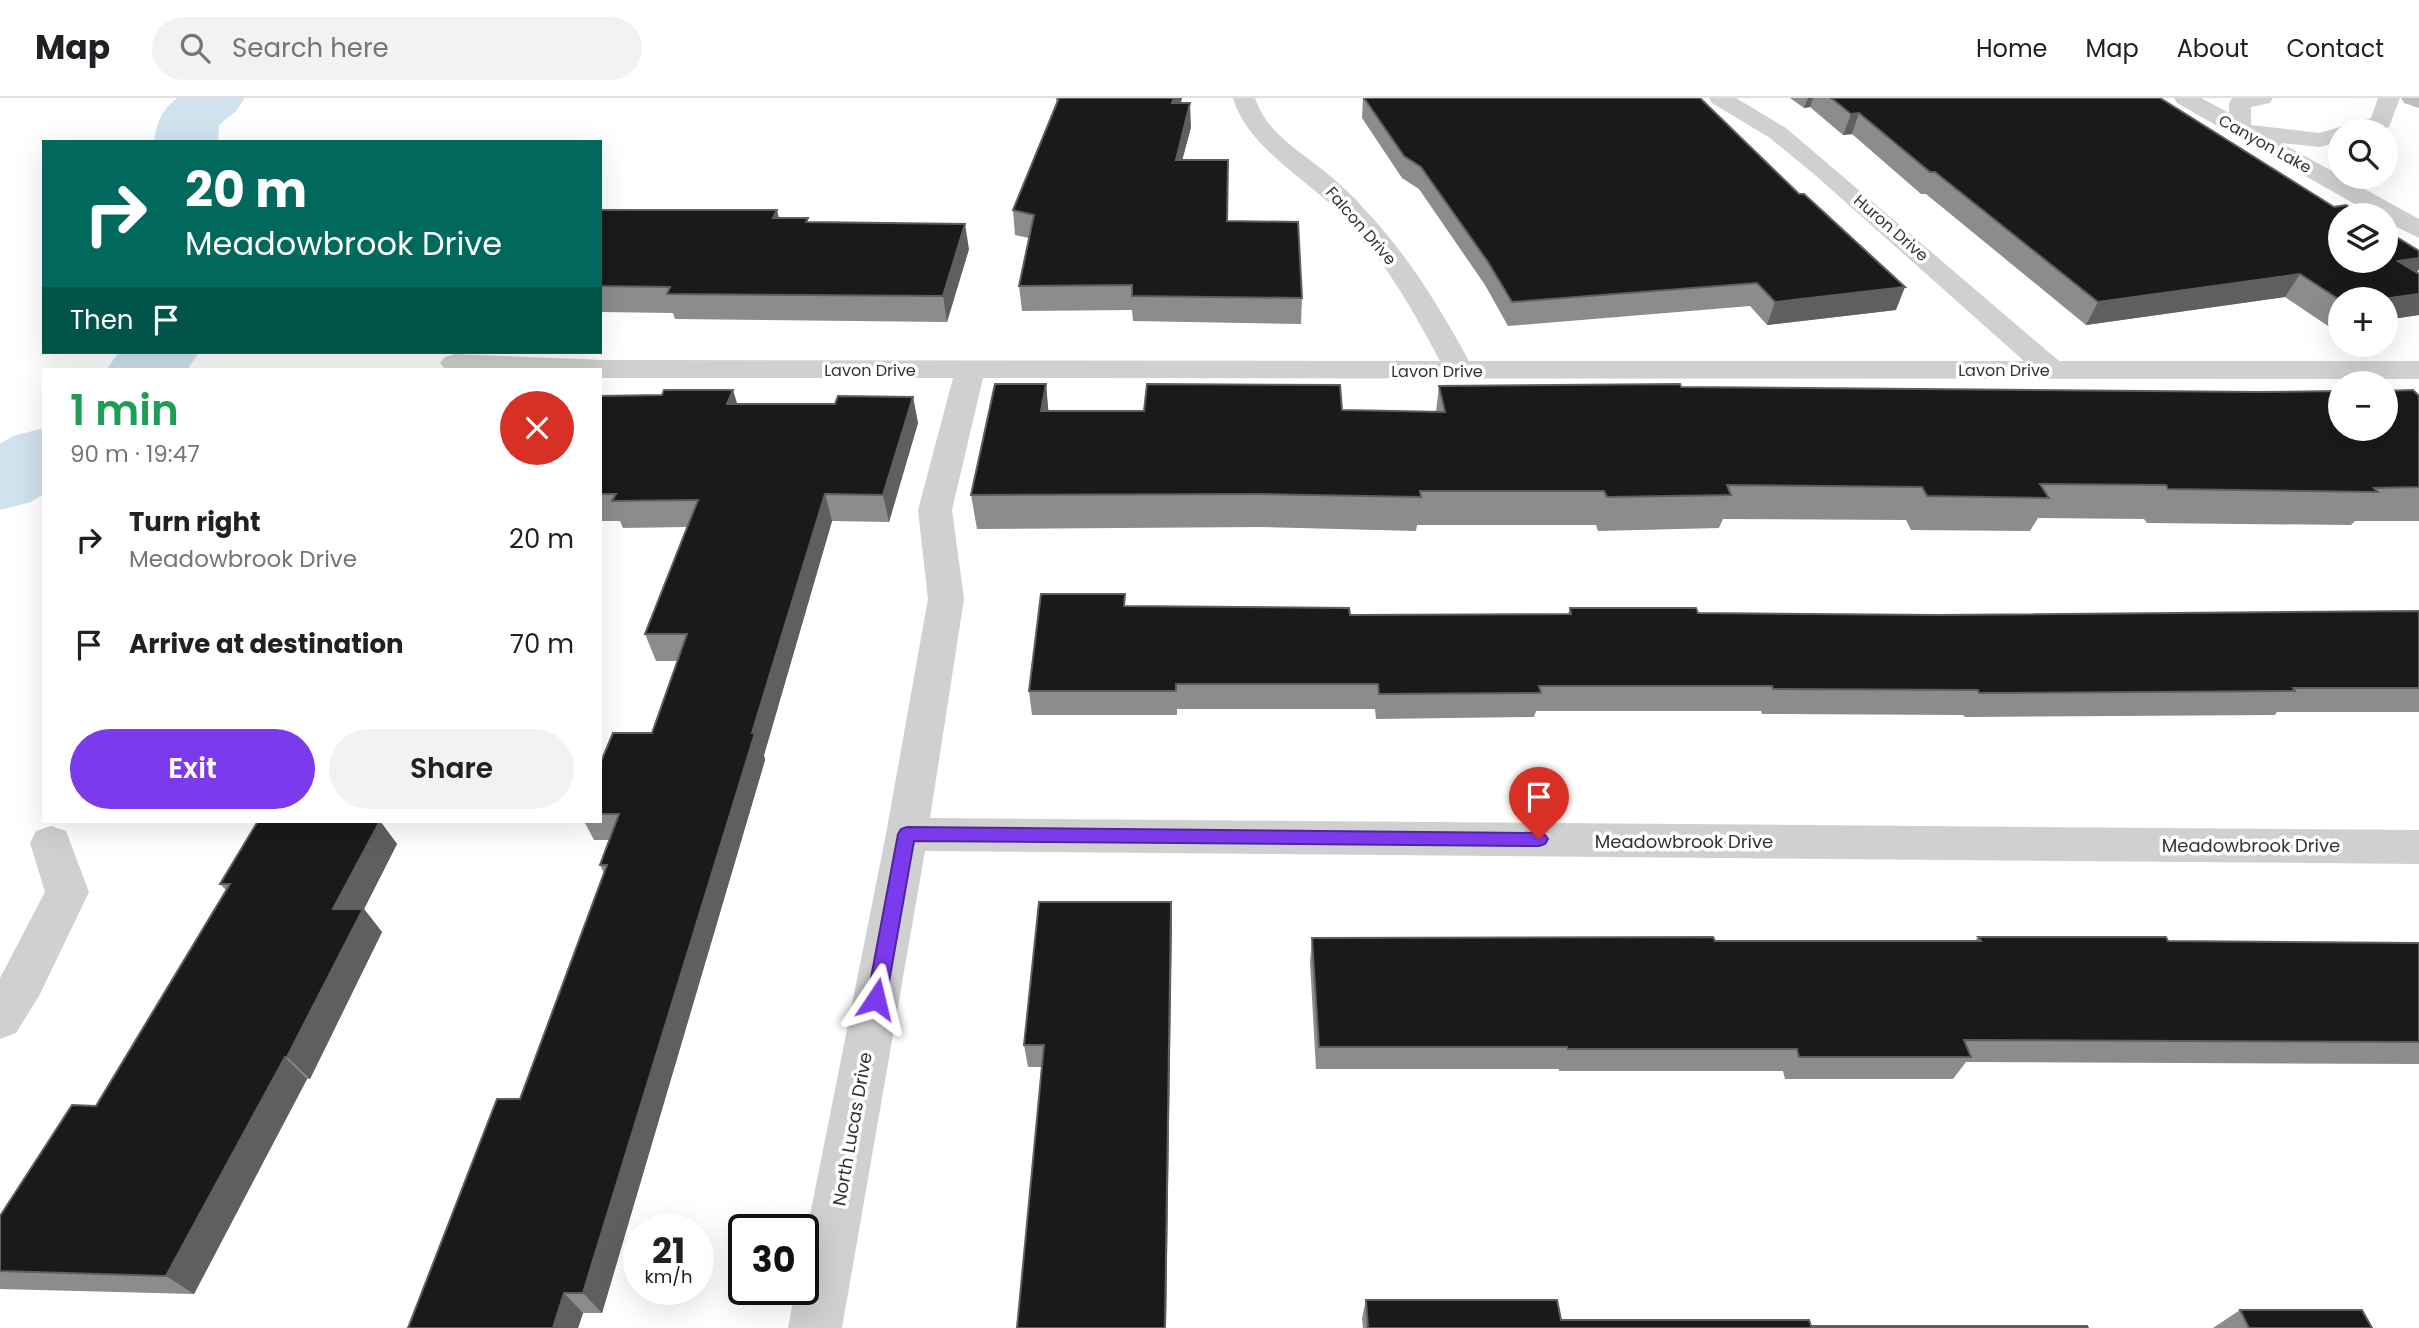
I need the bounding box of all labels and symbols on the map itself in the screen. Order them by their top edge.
street label: Canyon Lake [2214,109,2316,179]
street label: Falcon Drive [1320,182,1402,270]
street label: Huron Drive [1849,189,1933,267]
street label: Lavon Drive [824,359,916,382]
street label: Lavon Drive [1958,359,2050,382]
street label: Lavon Drive [1391,360,1483,383]
pin [1509,767,1569,839]
street label: Meadowbrook Drive [1595,829,1773,854]
street label: Meadowbrook Drive [2162,833,2340,858]
position arrow [839,962,913,1036]
street label: North Lucas Drive [826,1050,878,1208]
speed limit sign: 30 [728,1214,819,1305]

